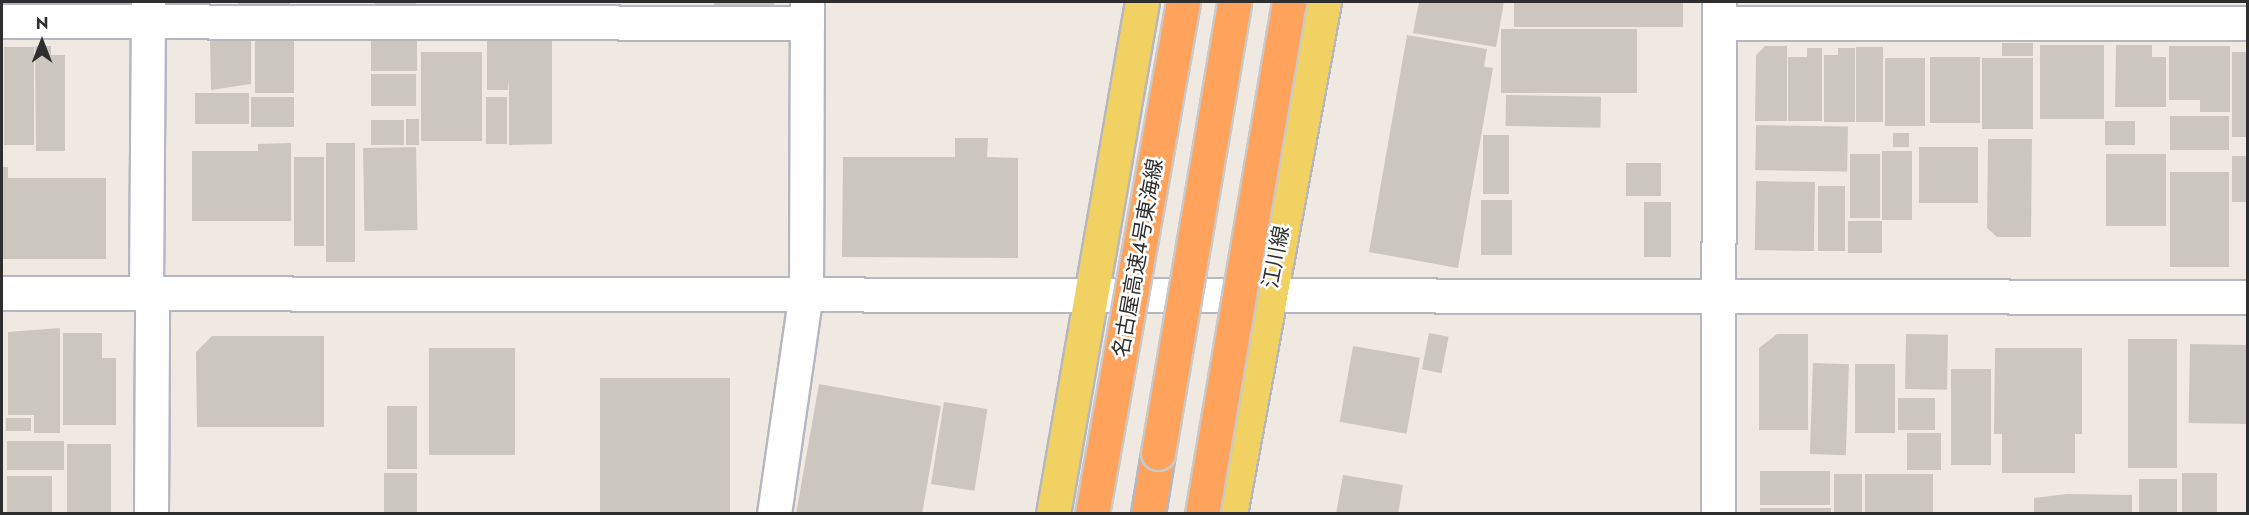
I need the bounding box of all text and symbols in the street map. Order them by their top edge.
north arrow [12,12,72,72]
text: N [36,12,48,35]
street label: 名古屋高速4号東海線 [1108,157,1168,359]
street label: 江川線 [1258,224,1294,290]

